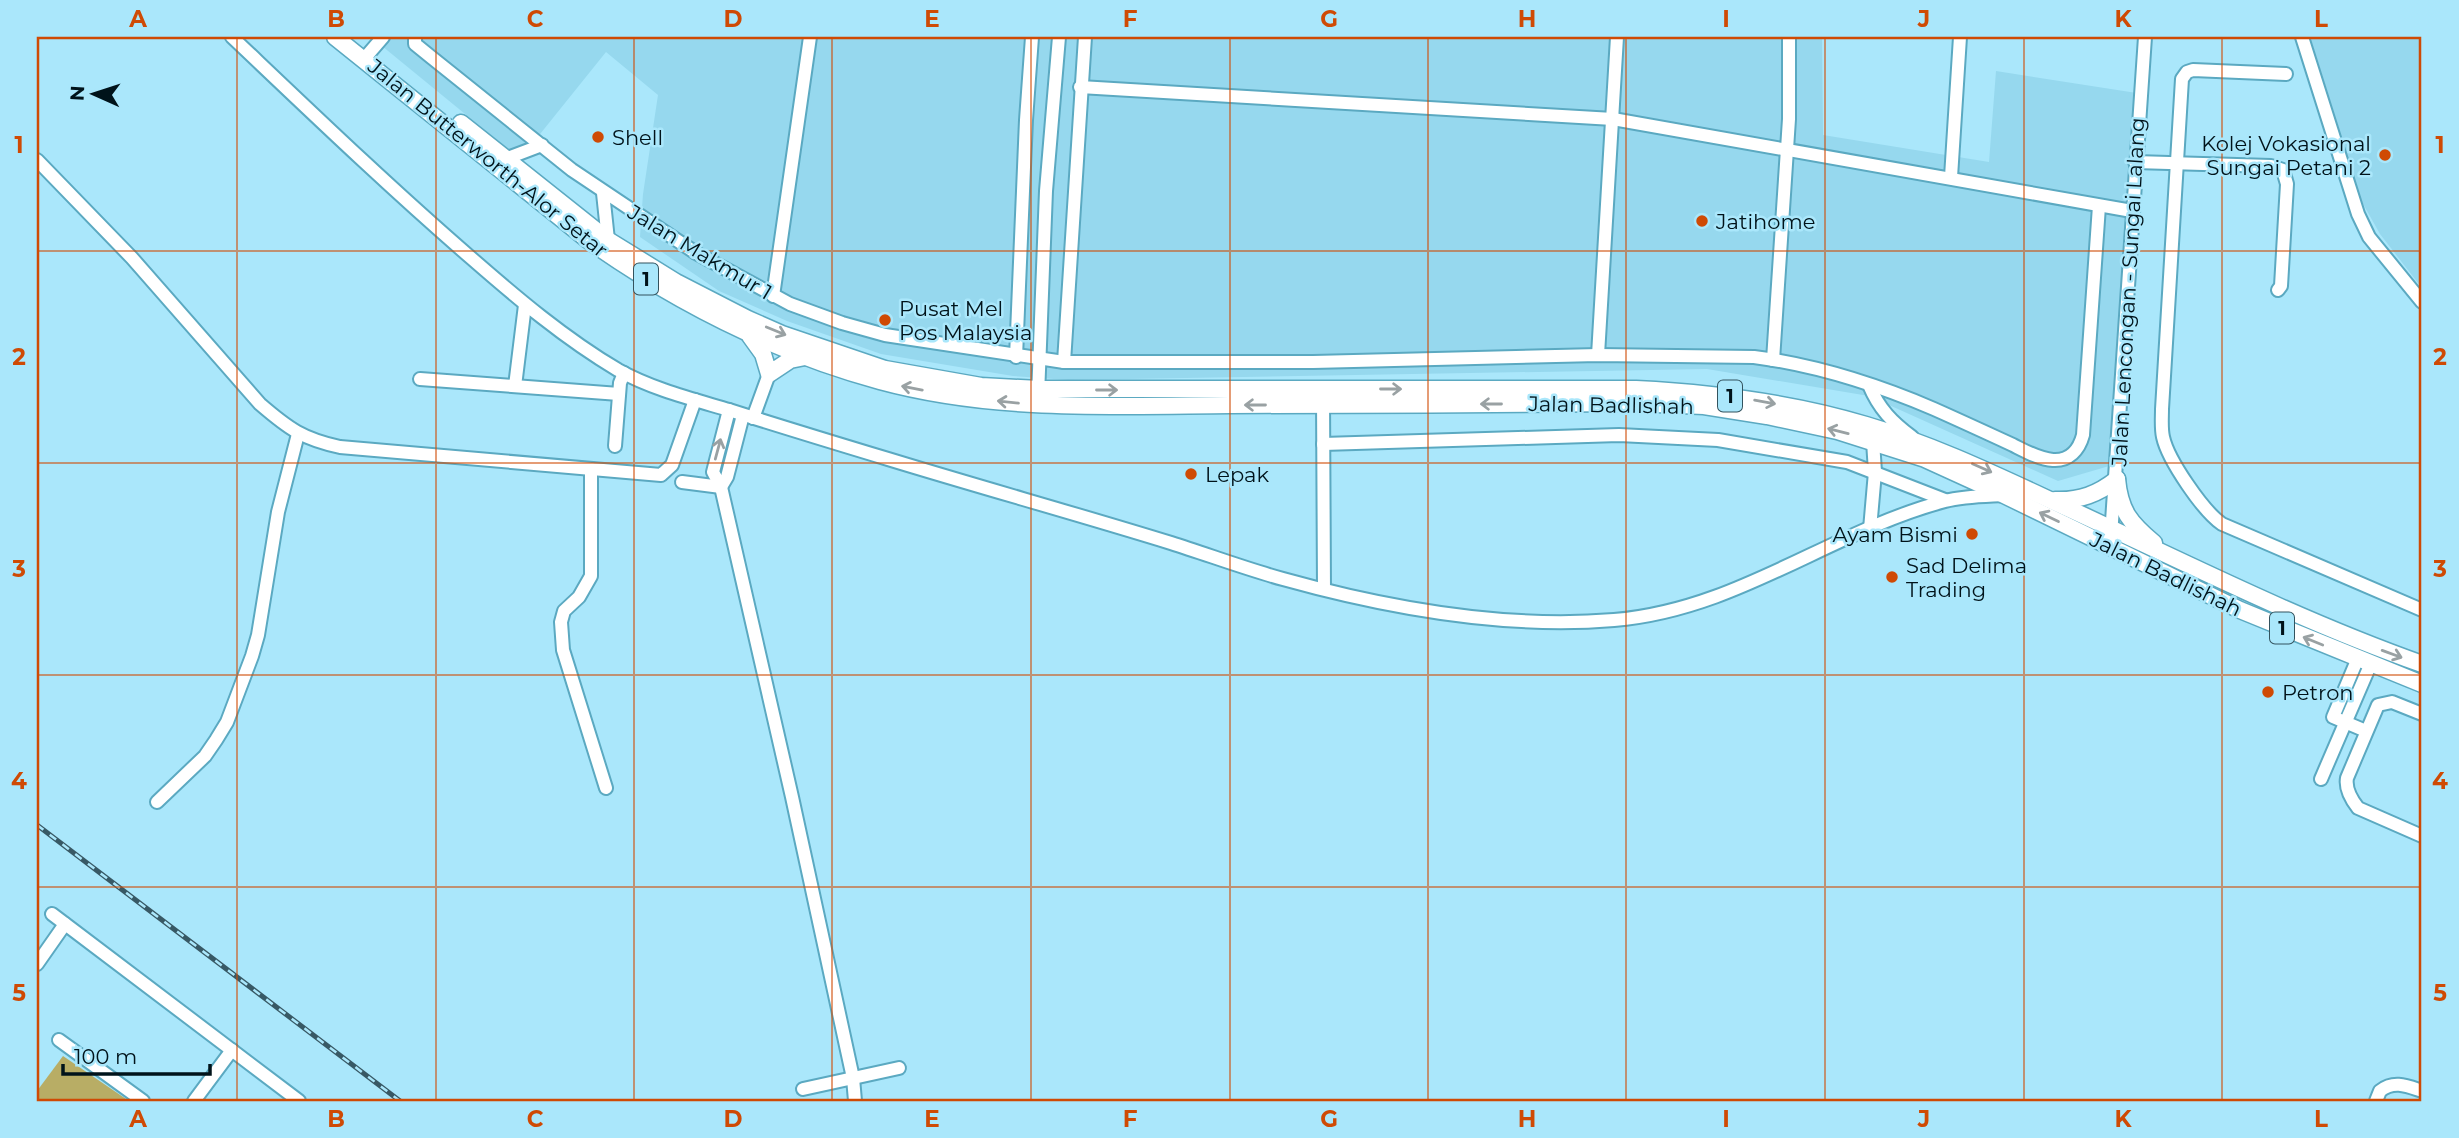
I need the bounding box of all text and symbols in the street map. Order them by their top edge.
text: A [128,5,147,33]
text: B [327,5,345,33]
text: C [527,5,544,33]
text: D [724,5,743,33]
text: E [924,5,940,33]
text: F [1123,5,1138,33]
text: G [1320,5,1338,33]
text: H [1518,5,1536,33]
text: I [1722,5,1730,33]
text: J [1917,5,1930,33]
text: K [2114,5,2132,33]
text: L [2314,5,2328,33]
street label: Jalan Butterworth-Alor Setar [362,53,613,262]
north arrow [60,60,130,130]
text: N [66,85,89,101]
street label: Jalan Lencongan - Sungai Lalang [2106,117,2150,468]
place label: Shell [612,125,663,150]
marker: Shell [590,129,606,145]
text: 1 [14,131,24,159]
place label: Kolej Vokasional Sungai Petani 2 [2201,131,2371,180]
text: 1 [2435,131,2445,159]
marker: Kolej Vokasional Sungai Petani 2 [2377,147,2393,163]
street label: Jalan Makmur 1 [623,199,777,305]
place label: Jatihome [1715,209,1815,234]
marker: Jatihome [1694,213,1710,229]
road number: 1 [634,264,658,294]
place label: Pusat Mel Pos Malaysia [899,296,1032,345]
marker: Pusat Mel Pos Malaysia [877,312,893,328]
one-way arrow [764,325,786,338]
text: 2 [12,343,26,371]
text: 2 [2433,343,2447,371]
one-way arrow [901,380,924,394]
road number: 1 [1718,380,1742,412]
one-way arrow [1380,382,1403,396]
one-way arrow [1095,383,1118,397]
street label: Jalan Badlishah [1527,391,1694,419]
one-way arrow [997,396,1020,409]
one-way arrow [1753,396,1776,409]
one-way arrow [1479,397,1502,411]
one-way arrow [1244,398,1267,412]
one-way arrow [1827,424,1849,437]
one-way arrow [712,438,725,461]
place label: Lepak [1205,462,1269,487]
one-way arrow [1971,462,1992,475]
marker: Lepak [1183,466,1199,482]
one-way arrow [2039,509,2060,523]
place label: Ayam Bismi [1833,522,1958,547]
marker: Ayam Bismi [1964,526,1980,542]
street label: Jalan Badlishah [2085,526,2246,621]
place label: Sad Delima Trading [1906,553,2027,602]
text: 3 [11,555,26,583]
text: 3 [2432,555,2447,583]
marker: Sad Delima Trading [1884,569,1900,585]
road number: 1 [2270,612,2294,643]
one-way arrow [2303,633,2325,646]
one-way arrow [2381,649,2403,661]
place label: Petron [2282,680,2354,705]
marker: Petron [2260,684,2276,700]
text: 4 [11,767,27,795]
text: 4 [2432,767,2448,795]
text: 5 [12,979,26,1007]
text: 5 [2433,979,2447,1007]
scale bar [63,1033,210,1077]
text: 100 m [74,1044,137,1069]
text: A [128,1105,147,1133]
text: B [327,1105,345,1133]
text: C [527,1105,544,1133]
text: D [724,1105,743,1133]
text: E [924,1105,940,1133]
text: F [1123,1105,1138,1133]
text: G [1320,1105,1338,1133]
text: H [1518,1105,1536,1133]
text: I [1722,1105,1730,1133]
text: J [1917,1105,1930,1133]
text: K [2114,1105,2132,1133]
text: L [2314,1105,2328,1133]

